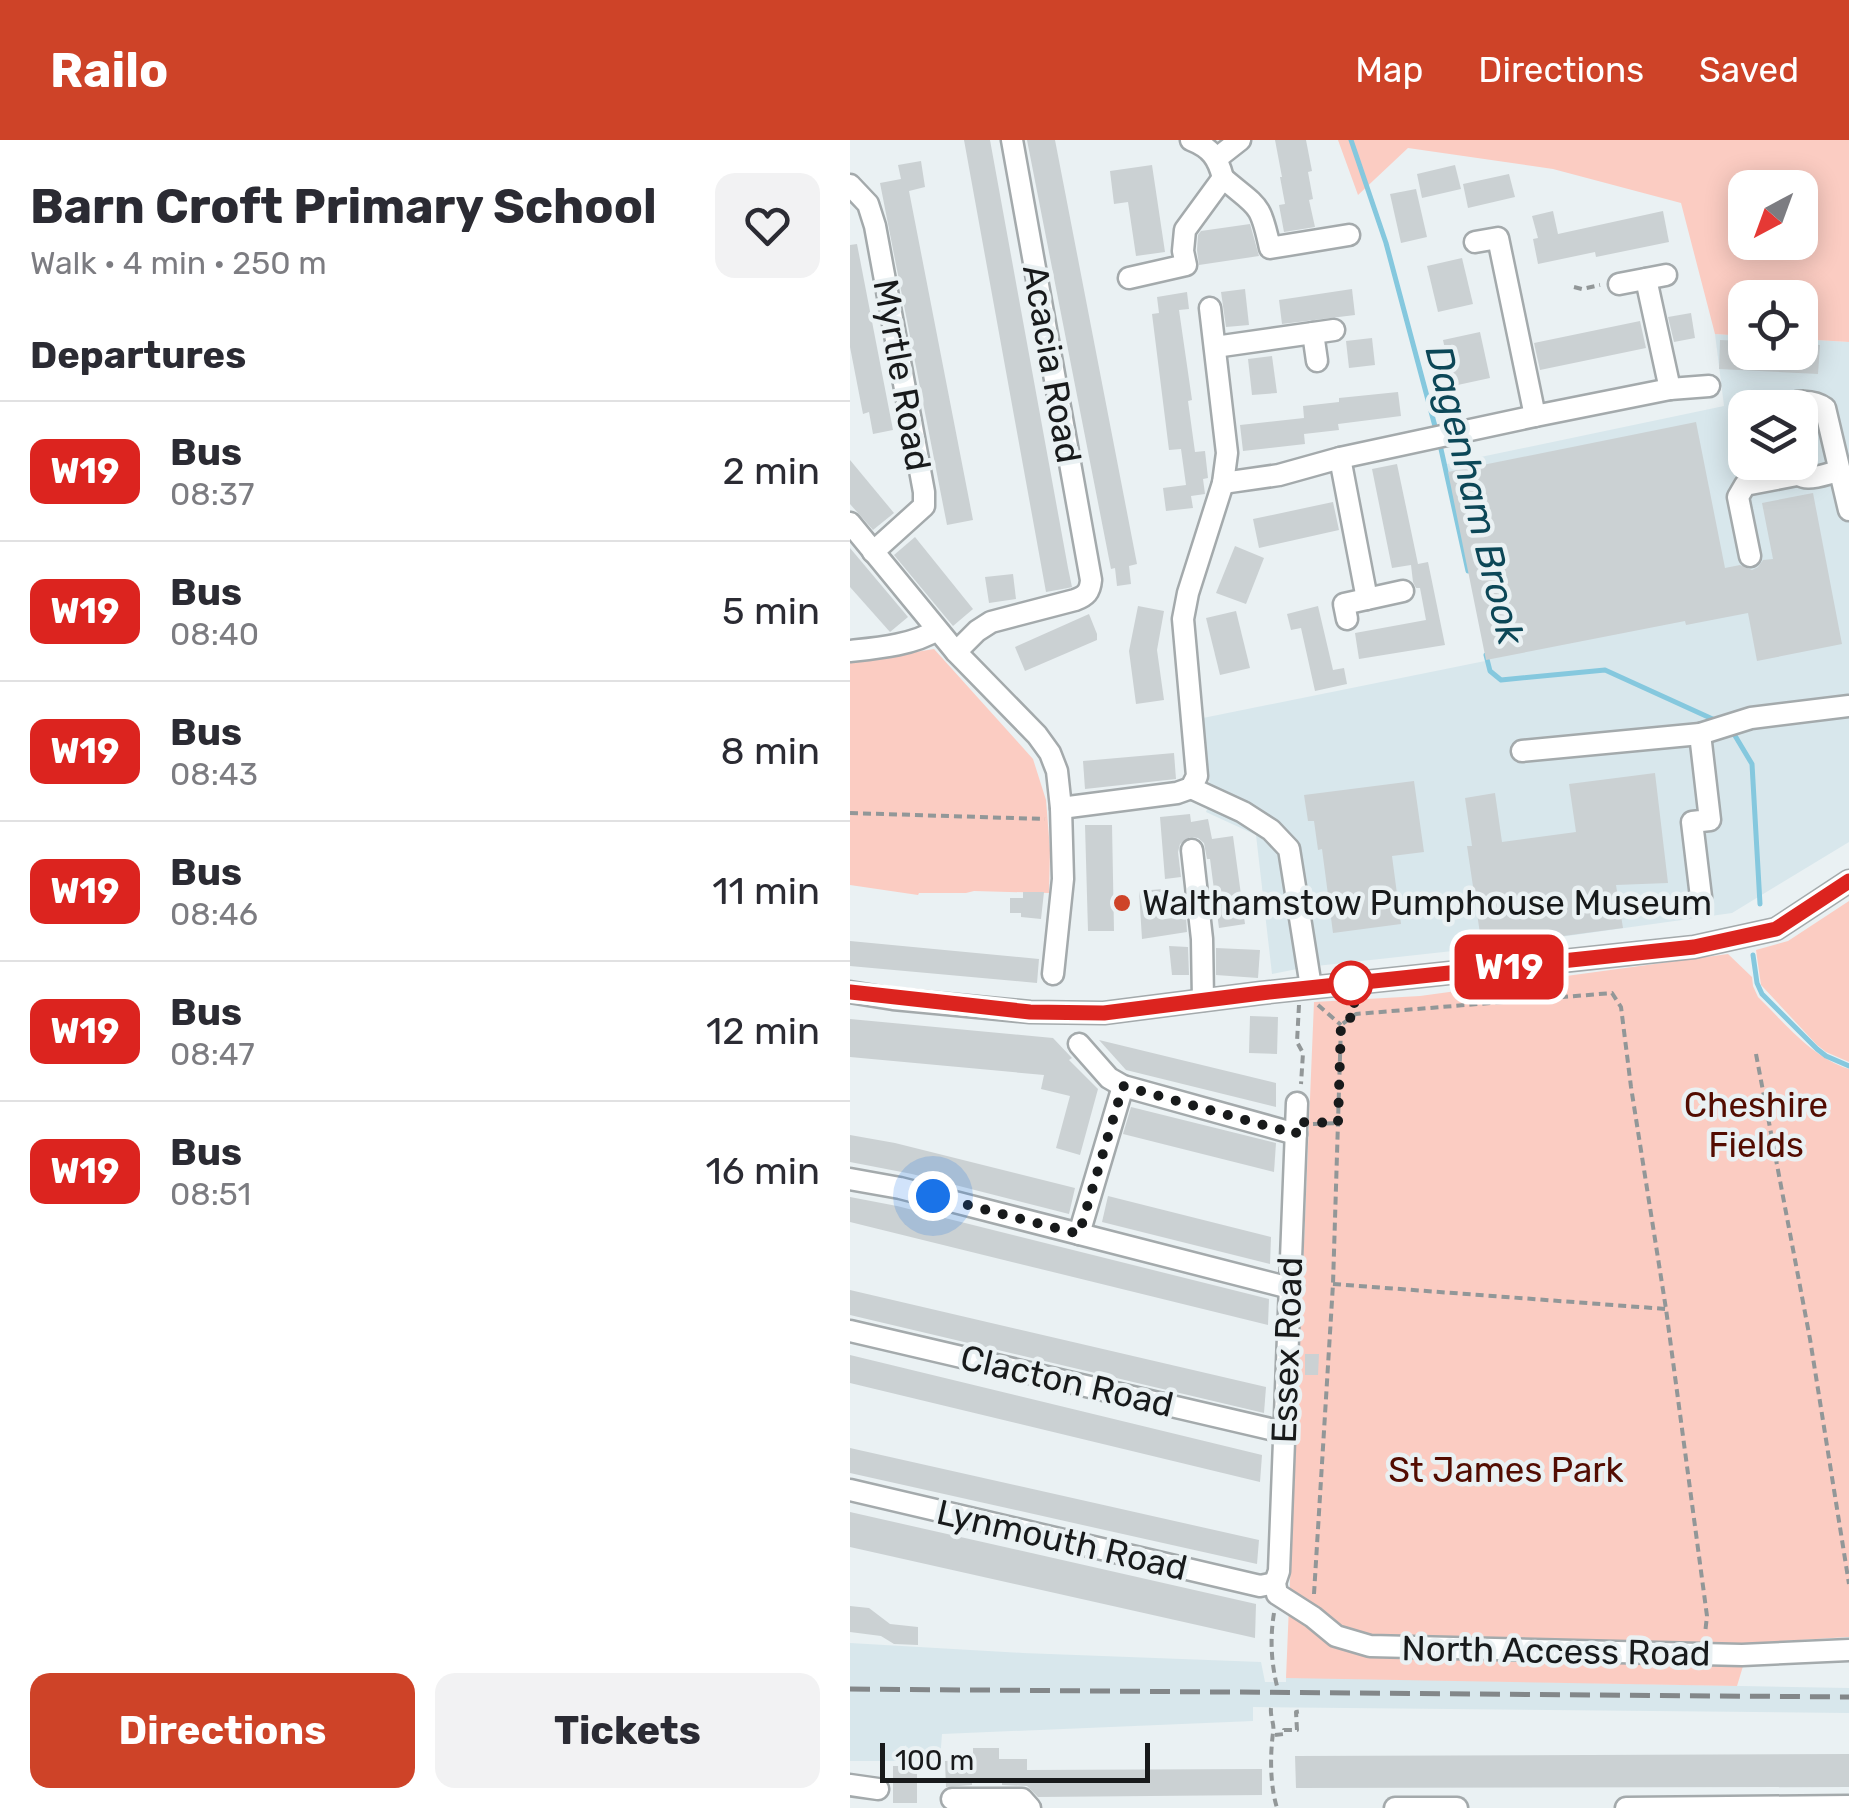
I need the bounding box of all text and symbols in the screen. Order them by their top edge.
text: Railo [50,42,168,99]
text: Map [1355,49,1423,91]
text: Directions [1478,49,1644,91]
text: Saved [1699,49,1799,91]
north arrow [1728,170,1818,260]
map controls [1728,170,1818,480]
button: heart [715,173,820,278]
text: Barn Croft Primary School [30,178,657,235]
text: Walk · 4 min · 250 m [30,244,327,282]
street label: Acacia Road [1014,262,1090,466]
street label: Myrtle Road [864,276,940,474]
button: locate [1728,280,1818,370]
text: Departures [30,332,246,378]
water label: Dagenham Brook [1416,341,1535,650]
button: layers [1728,390,1818,480]
text: Bus [170,429,242,475]
text: 2 min [722,448,820,494]
text: W19 [51,450,119,492]
text: 08:37 [170,475,255,513]
text: Bus [170,569,242,615]
text: 5 min [722,588,820,634]
text: W19 [51,590,119,632]
text: 08:40 [170,615,259,653]
text: Bus [170,709,242,755]
text: 8 min [721,728,820,774]
text: W19 [51,730,119,772]
text: 08:43 [170,755,258,793]
text: Bus [170,849,242,895]
text: 11 min [712,868,820,914]
text: W19 [51,870,119,912]
place label: Walthamstow Pumphouse Museum [1142,882,1712,924]
marker: Walthamstow Pumphouse Museum [1111,892,1133,914]
text: 08:46 [170,895,258,933]
line badge: W19 [1452,934,1566,1000]
text: W19 [1475,946,1543,988]
unlabelled marker [1330,962,1372,1004]
text: Bus [170,989,242,1035]
text: 12 min [706,1008,820,1054]
text: W19 [51,1010,119,1052]
text: 08:47 [170,1035,255,1073]
park label: Cheshire Fields [1684,1084,1828,1166]
text: Bus [170,1129,242,1175]
text: 16 min [706,1148,820,1194]
text: W19 [51,1150,119,1192]
your location [908,1171,958,1221]
text: 08:51 [170,1175,251,1213]
street label: Essex Road [1263,1256,1311,1444]
street label: Clacton Road [957,1336,1177,1426]
park label: St James Park [1388,1449,1624,1491]
street label: Lynmouth Road [933,1491,1191,1589]
street label: North Access Road [1401,1627,1711,1675]
button: Directions [30,1673,415,1788]
button: Tickets [435,1673,820,1788]
scale bar [880,1738,1150,1782]
text: 100 m [895,1744,974,1777]

